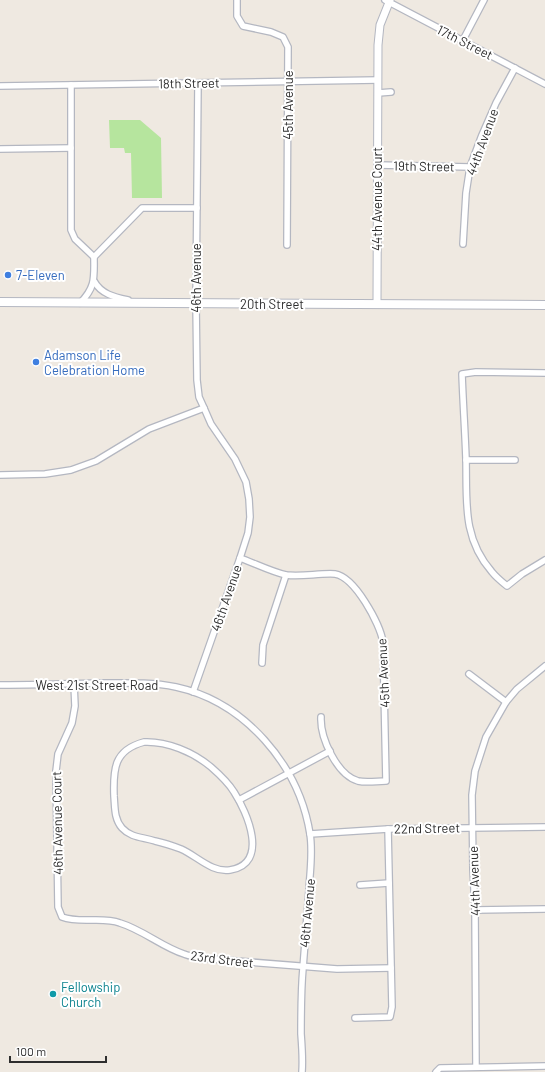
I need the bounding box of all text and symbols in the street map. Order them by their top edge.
street label: 17th Street [434,21,496,63]
street label: 45th Avenue [280,70,296,140]
street label: 18th Street [158,74,220,92]
street label: 44th Avenue [463,106,502,178]
street label: 44th Avenue Court [369,147,385,251]
street label: 19th Street [393,157,455,175]
street label: 46th Avenue [188,243,204,313]
place label: 7-Eleven [16,267,65,283]
marker: 7-Eleven [3,270,13,280]
street label: 20th Street [240,296,304,312]
place label: Adamson Life Celebration Home [44,347,145,378]
marker: Adamson Life Celebration Home [31,357,41,367]
street label: 46th Avenue [207,562,245,633]
street label: 45th Avenue [373,638,393,708]
street label: West 21st Street Road [36,677,158,693]
street label: 46th Avenue Court [48,771,66,875]
street label: 22nd Street [394,819,460,837]
street label: 44th Avenue [465,846,483,916]
street label: 46th Avenue [296,878,318,948]
street label: 23rd Street [190,947,254,971]
place label: Fellowship Church [61,979,120,1010]
marker: Fellowship Church [48,989,58,999]
scale bar [10,1038,106,1064]
text: 100 m [16,1044,46,1058]

